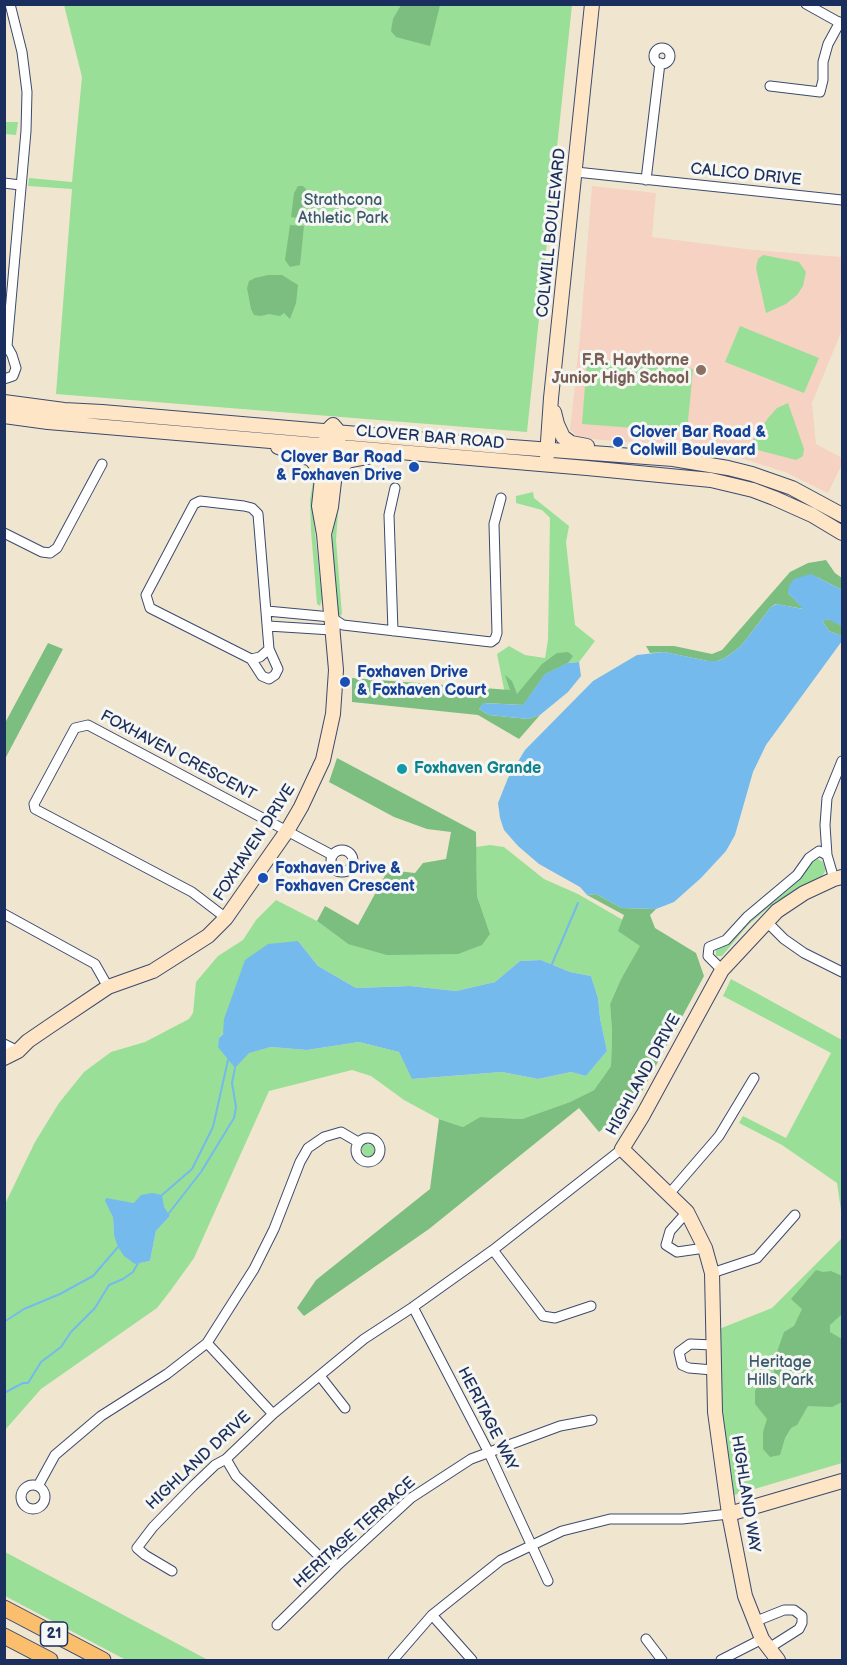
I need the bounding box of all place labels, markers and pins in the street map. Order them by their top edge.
place label: F.R. Haythorne Junior High School [552,351,689,389]
marker: F.R. Haythorne Junior High School [694,363,708,377]
place label: Clover Bar Road & Colwill Boulevard [630,423,766,461]
marker: Clover Bar Road & Colwill Boulevard [611,435,625,449]
place label: Clover Bar Road & Foxhaven Drive [276,448,402,486]
marker: Clover Bar Road & Foxhaven Drive [407,460,421,474]
place label: Foxhaven Drive & Foxhaven Court [357,663,486,701]
marker: Foxhaven Drive & Foxhaven Court [338,675,352,689]
place label: Foxhaven Grande [414,759,541,779]
marker: Foxhaven Grande [395,762,409,776]
place label: Foxhaven Drive & Foxhaven Crescent [275,859,415,897]
marker: Foxhaven Drive & Foxhaven Crescent [256,871,270,885]

